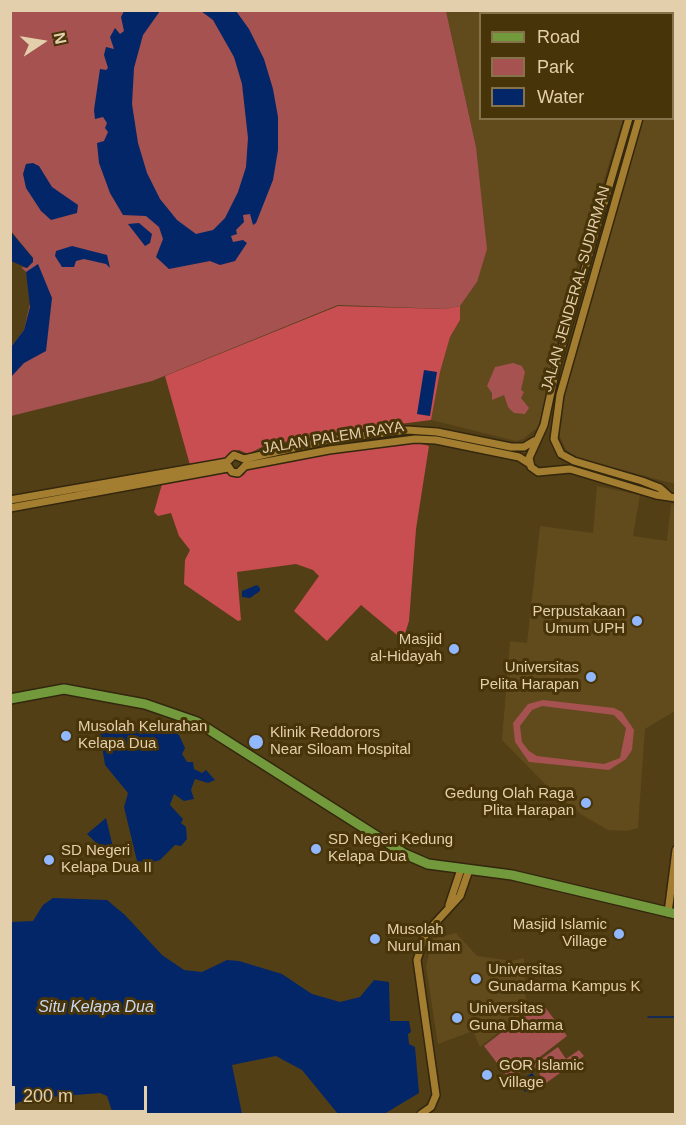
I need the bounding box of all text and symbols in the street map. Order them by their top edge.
north arrow [12,12,72,72]
legend [479,12,674,120]
text: Road [537,27,580,47]
text: N [51,31,70,46]
text: Park [537,57,574,77]
text: Water [537,87,584,107]
street label: JALAN JENDERAL SUDIRMAN [538,184,614,394]
street label: JALAN PALEM RAYA [261,418,405,458]
place label: Perpustakaan Umum UPH [532,603,625,638]
marker: Perpustakaan Umum UPH [630,614,644,628]
place label: Masjid al-Hidayah [370,631,442,666]
marker: Masjid al-Hidayah [447,642,461,656]
place label: Universitas Pelita Harapan [480,659,579,694]
marker: Universitas Pelita Harapan [584,670,598,684]
place label: Musolah Kelurahan Kelapa Dua [78,718,207,753]
place label: Klinik Reddorors Near Siloam Hospital [270,724,411,759]
marker: Musolah Kelurahan Kelapa Dua [59,729,73,743]
marker: Klinik Reddorors Near Siloam Hospital [247,733,265,751]
place label: Gedung Olah Raga Plita Harapan [445,785,574,820]
marker: Gedung Olah Raga Plita Harapan [579,796,593,810]
place label: SD Negeri Kedung Kelapa Dua [328,831,453,866]
place label: SD Negeri Kelapa Dua II [61,842,152,877]
marker: SD Negeri Kedung Kelapa Dua [309,842,323,856]
marker: SD Negeri Kelapa Dua II [42,853,56,867]
place label: Masjid Islamic Village [513,916,607,951]
place label: Musolah Nurul Iman [387,921,460,956]
marker: Masjid Islamic Village [612,927,626,941]
marker: Musolah Nurul Iman [368,932,382,946]
place label: Universitas Gunadarma Kampus K [488,961,641,996]
marker: Universitas Gunadarma Kampus K [469,972,483,986]
water label: Situ Kelapa Dua [38,998,154,1018]
place label: Universitas Guna Dharma [469,1000,563,1035]
marker: Universitas Guna Dharma [450,1011,464,1025]
place label: GOR Islamic Village [499,1057,584,1092]
marker: GOR Islamic Village [480,1068,494,1082]
scale bar [15,1074,150,1112]
text: 200 m [23,1086,73,1106]

